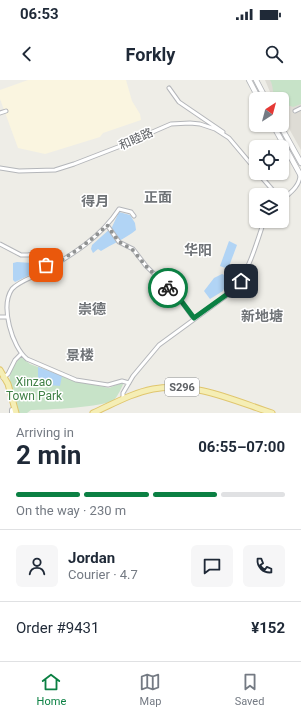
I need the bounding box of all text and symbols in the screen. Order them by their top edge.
text: 06:53 [20,5,59,23]
icon: back [16,43,38,65]
icon: search [263,43,285,65]
text: Forkly [126,44,175,65]
north arrow [249,92,289,132]
map controls [249,92,289,228]
street label: 和睦路 [117,125,155,153]
button: locate [249,140,289,180]
button: layers [249,188,289,228]
district label: 正面 [144,189,172,205]
district label: 得月 [81,193,109,209]
district label: 华阳 [184,242,212,258]
pin [29,248,63,282]
icon: bag [35,254,57,276]
pin [224,264,258,298]
courier [148,268,188,308]
icon: home [230,270,252,292]
icon: bike [157,277,179,299]
district label: 崇德 [78,301,106,317]
district label: 新地塘 [241,308,283,324]
district label: 景楼 [66,347,94,363]
park label: Xinzao Town Park [6,375,63,403]
road number: S296 [165,378,199,396]
text: Arriving in [16,425,74,440]
text: 06:55–07:00 [198,438,285,456]
text: 2 min [16,440,81,470]
text: On the way · 230 m [16,503,126,518]
button: person [16,545,58,587]
button: chat [191,545,233,587]
button: phone [243,545,285,587]
text: Jordan [68,549,115,567]
text: Courier · 4.7 [68,567,138,582]
text: Order #9431 [16,619,99,637]
text: ¥152 [251,619,285,637]
tab: Home [37,671,66,708]
tab: Map [139,671,161,708]
tab: Saved [235,671,264,708]

